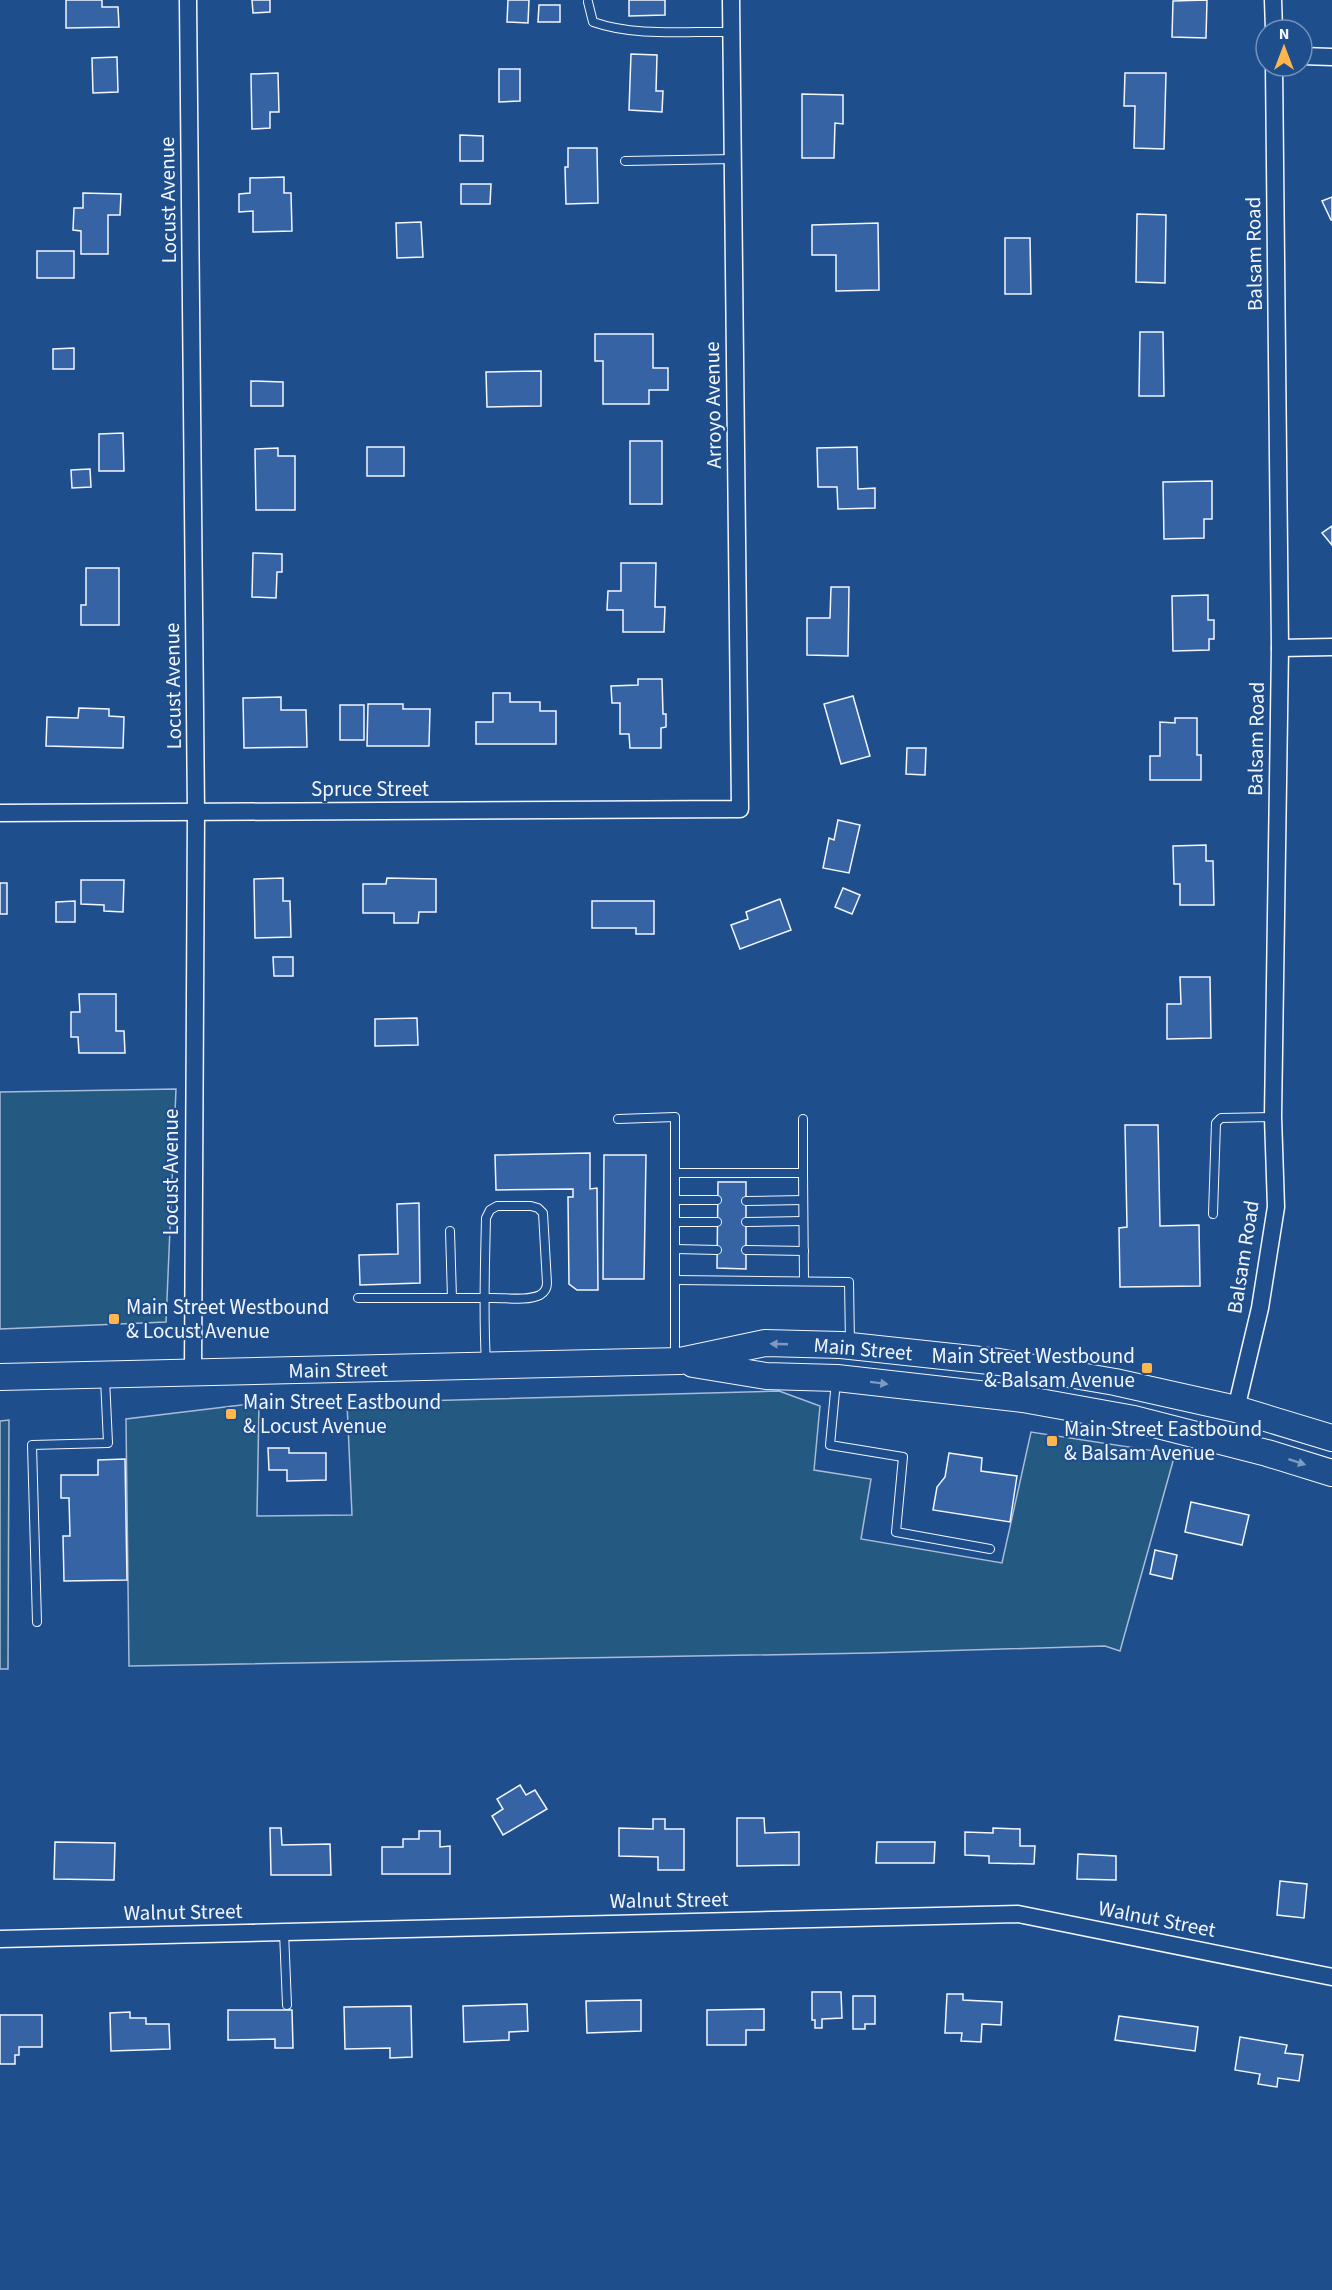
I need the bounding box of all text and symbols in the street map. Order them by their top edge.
north arrow [1254,18,1314,78]
text: N [1279,23,1289,45]
street label: Locust Avenue [152,136,184,264]
street label: Balsam Road [1238,197,1270,311]
street label: Arroyo Avenue [697,341,729,469]
street label: Locust Avenue [157,622,189,750]
street label: Balsam Road [1240,682,1272,796]
street label: Spruce Street [311,774,429,804]
street label: Locust Avenue [156,1109,186,1235]
street label: Balsam Road [1219,1198,1267,1316]
place label: Main Street Westbound & Locust Avenue [126,1292,329,1346]
marker: Main Street Westbound & Locust Avenue [107,1312,121,1326]
street label: Main Street [812,1330,914,1368]
one-way arrow [770,1339,789,1348]
place label: Main Street Westbound & Balsam Avenue [932,1341,1135,1395]
street label: Main Street [288,1354,388,1386]
marker: Main Street Westbound & Balsam Avenue [1140,1361,1154,1375]
one-way arrow [870,1378,889,1387]
place label: Main Street Eastbound & Locust Avenue [243,1387,441,1441]
marker: Main Street Eastbound & Locust Avenue [224,1407,238,1421]
place label: Main Street Eastbound & Balsam Avenue [1064,1414,1262,1468]
marker: Main Street Eastbound & Balsam Avenue [1045,1434,1059,1448]
one-way arrow [1288,1458,1306,1467]
street label: Walnut Street [609,1884,729,1916]
street label: Walnut Street [1096,1893,1218,1945]
street label: Walnut Street [123,1896,243,1928]

